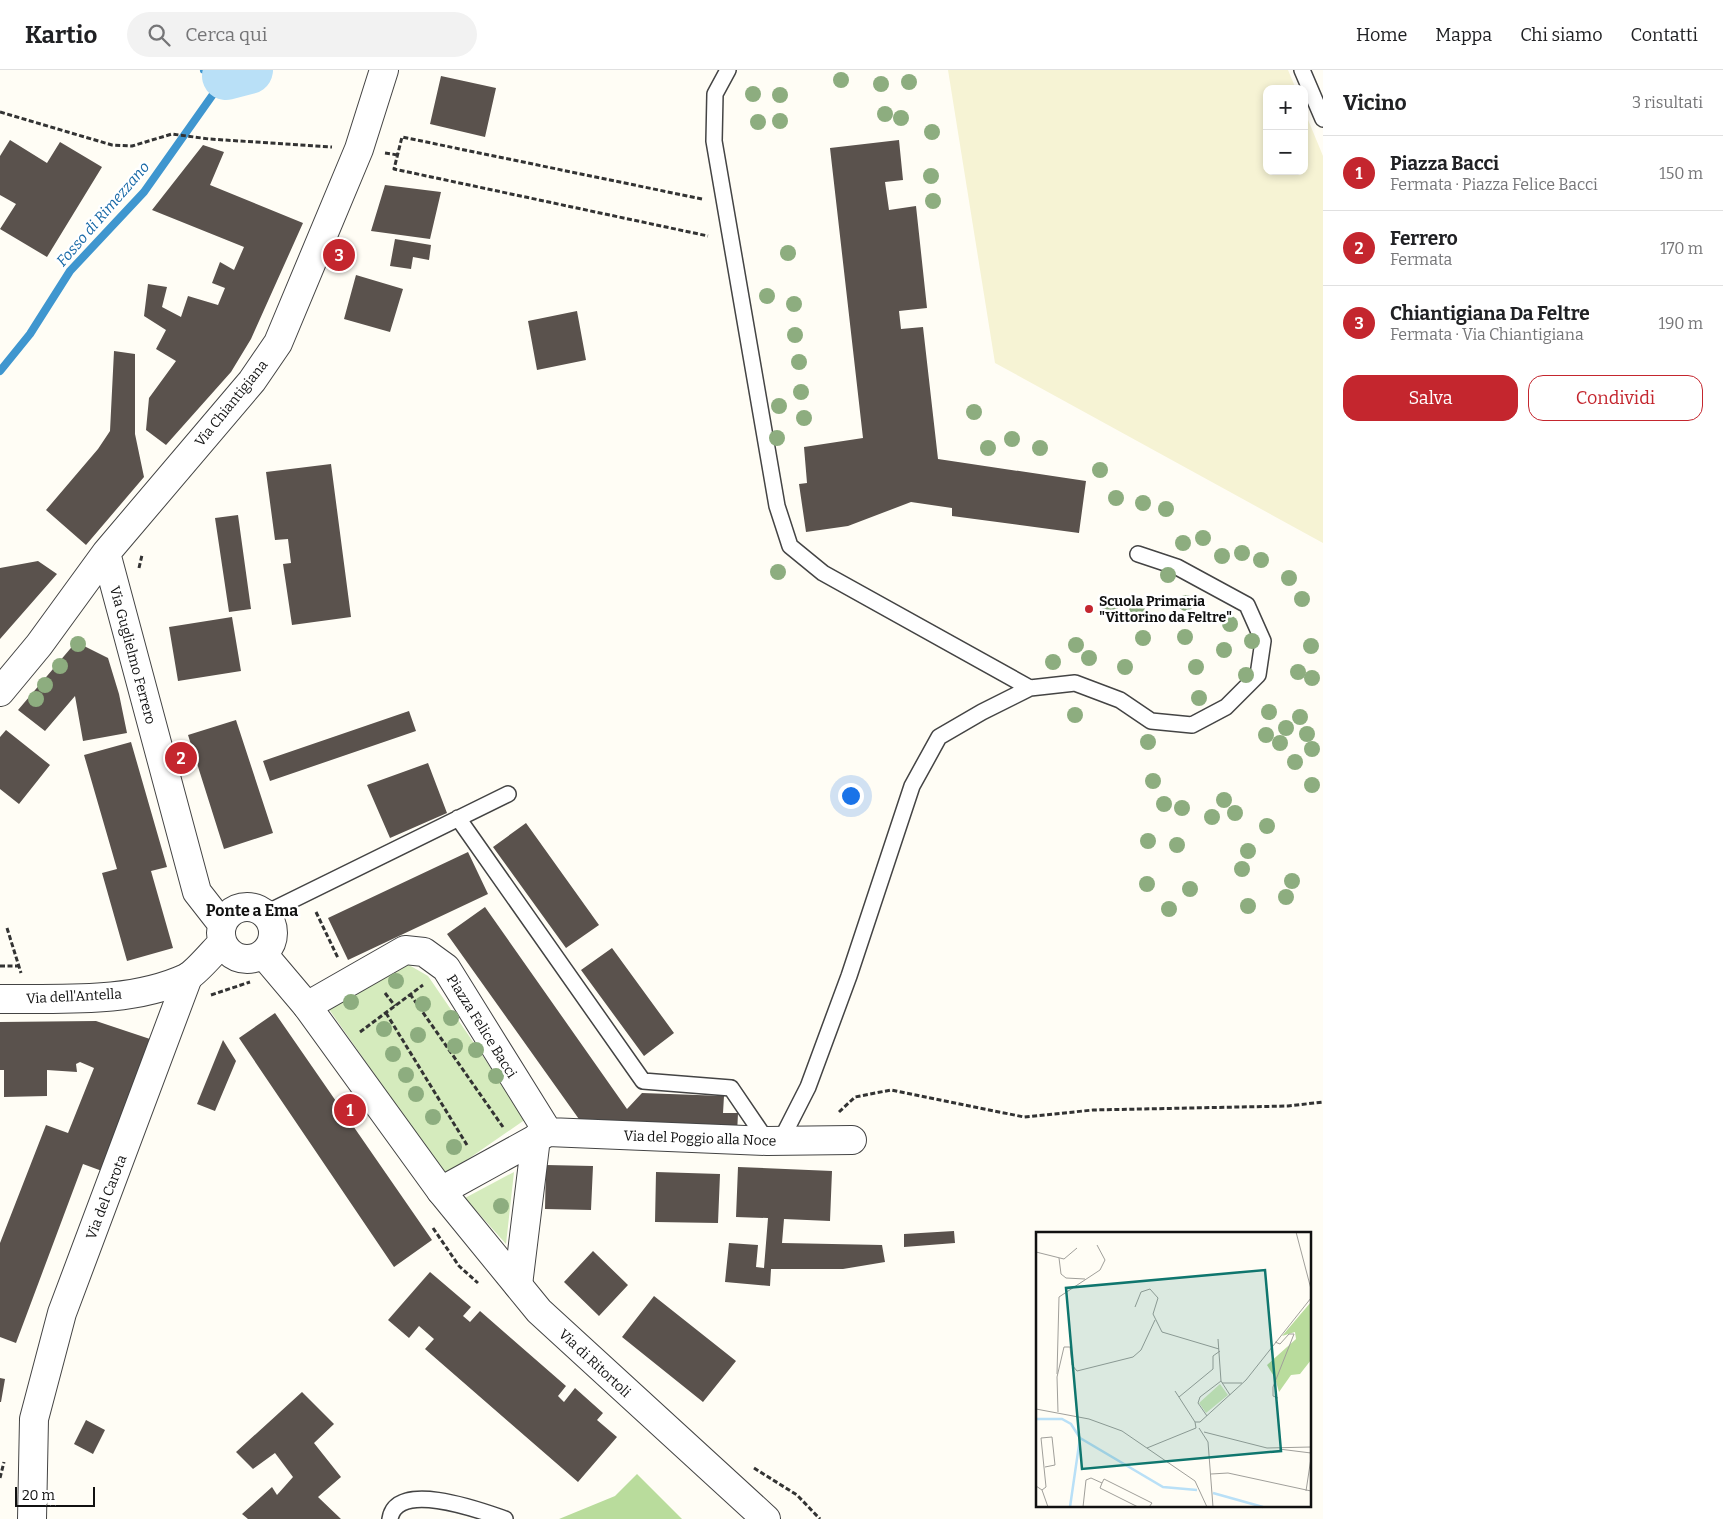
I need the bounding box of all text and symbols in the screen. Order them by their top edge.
search box [127,12,477,57]
text: Kartio [25,21,97,49]
icon: search [145,21,173,49]
text: Cerca qui [185,23,267,46]
text: Home [1356,24,1407,46]
text: Mappa [1435,24,1492,46]
text: Chi siamo [1520,24,1603,46]
text: Contatti [1631,24,1698,46]
map controls [1263,85,1308,175]
button: + [1263,85,1308,130]
text: Vicino [1343,90,1407,116]
text: 3 risultati [1632,93,1703,112]
button: − [1263,130,1308,175]
text: Piazza Bacci [1390,152,1499,175]
water label: Fosso di Rimezzano [53,158,153,270]
text: 1 [1356,164,1362,183]
text: 150 m [1659,164,1703,183]
text: Fermata · Piazza Felice Bacci [1390,175,1598,194]
text: Ferrero [1390,227,1458,250]
pin: 3 [323,236,355,274]
text: 2 [1354,239,1364,258]
text: 170 m [1660,239,1703,258]
text: Fermata [1390,250,1452,269]
text: Chiantigiana Da Feltre [1390,302,1590,325]
text: 3 [1354,314,1364,333]
text: 190 m [1658,314,1703,333]
text: Fermata · Via Chiantigiana [1390,325,1584,344]
street label: Via Chiantigiana [191,356,272,450]
button: Salva [1343,375,1518,421]
button: Condividi [1528,375,1703,421]
street label: Via Guglielmo Ferrero [106,584,159,726]
place label: Scuola Primaria "Vittorino da Feltre" [1099,593,1232,626]
marker: Scuola Primaria "Vittorino da Feltre" [1083,603,1095,615]
pin: 2 [165,739,197,777]
your location [838,783,864,809]
district label: Ponte a Ema [206,901,298,920]
street label: Piazza Felice Bacci [443,971,520,1081]
street label: Via dell'Antella [26,985,123,1007]
pin: 1 [334,1091,366,1129]
street label: Via del Poggio alla Noce [623,1127,776,1150]
street label: Via del Carota [83,1152,131,1242]
inset map [1036,1232,1310,1506]
street label: Via di Ritortoli [555,1326,634,1401]
scale bar [15,1484,95,1507]
text: 20 m [22,1487,55,1504]

